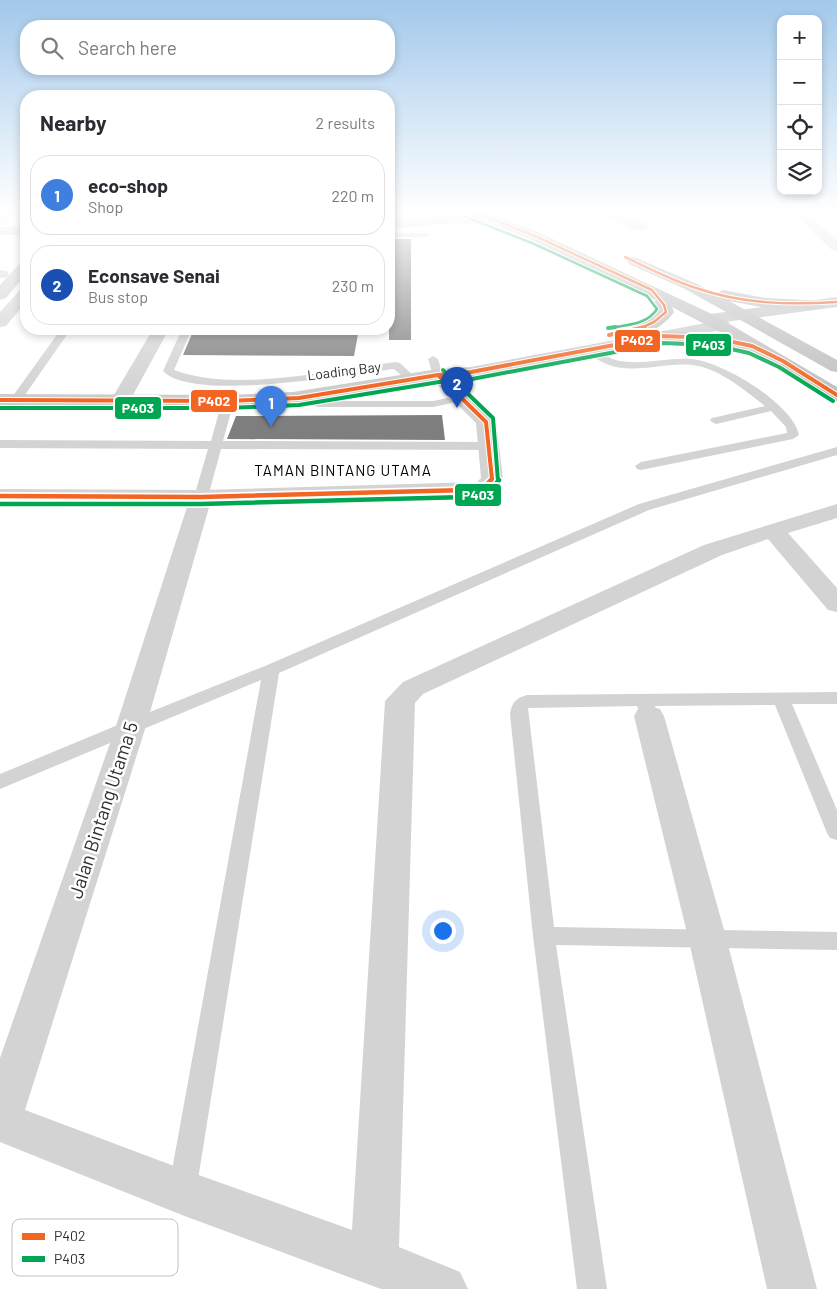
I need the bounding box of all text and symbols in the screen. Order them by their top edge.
map controls [777,15,822,195]
button: + [777,15,822,60]
search box [20,20,395,75]
icon: search [38,34,66,62]
text: Search here [78,36,177,59]
button: − [777,60,822,105]
button: locate [777,105,822,150]
text: Nearby [40,110,106,135]
text: 2 results [316,113,375,132]
button: layers [777,150,822,195]
text: eco-shop [88,174,168,197]
text: 1 [54,186,60,205]
text: 220 m [331,186,374,205]
text: Shop [88,197,123,216]
text: Econsave Senai [88,264,220,287]
text: 2 [53,276,61,295]
text: 230 m [332,276,374,295]
text: Bus stop [88,287,148,306]
line badge: P402 [614,329,661,353]
text: P402 [621,331,653,348]
line badge: P403 [685,333,732,357]
text: P403 [693,336,725,353]
street label: Loading Bay [306,357,382,383]
pin: 2 [441,367,473,408]
pin: 1 [255,386,287,427]
line badge: P402 [190,389,238,413]
text: P402 [198,392,230,409]
line badge: P403 [114,396,162,420]
text: P403 [122,399,154,416]
district label: TAMAN BINTANG UTAMA [254,461,432,479]
line badge: P403 [454,483,502,507]
text: P403 [462,486,494,503]
street label: Jalan Bintang Utama 5 [63,719,142,901]
your location [430,918,456,944]
legend [12,1219,178,1276]
text: P402 [54,1227,85,1244]
text: P403 [54,1250,85,1267]

